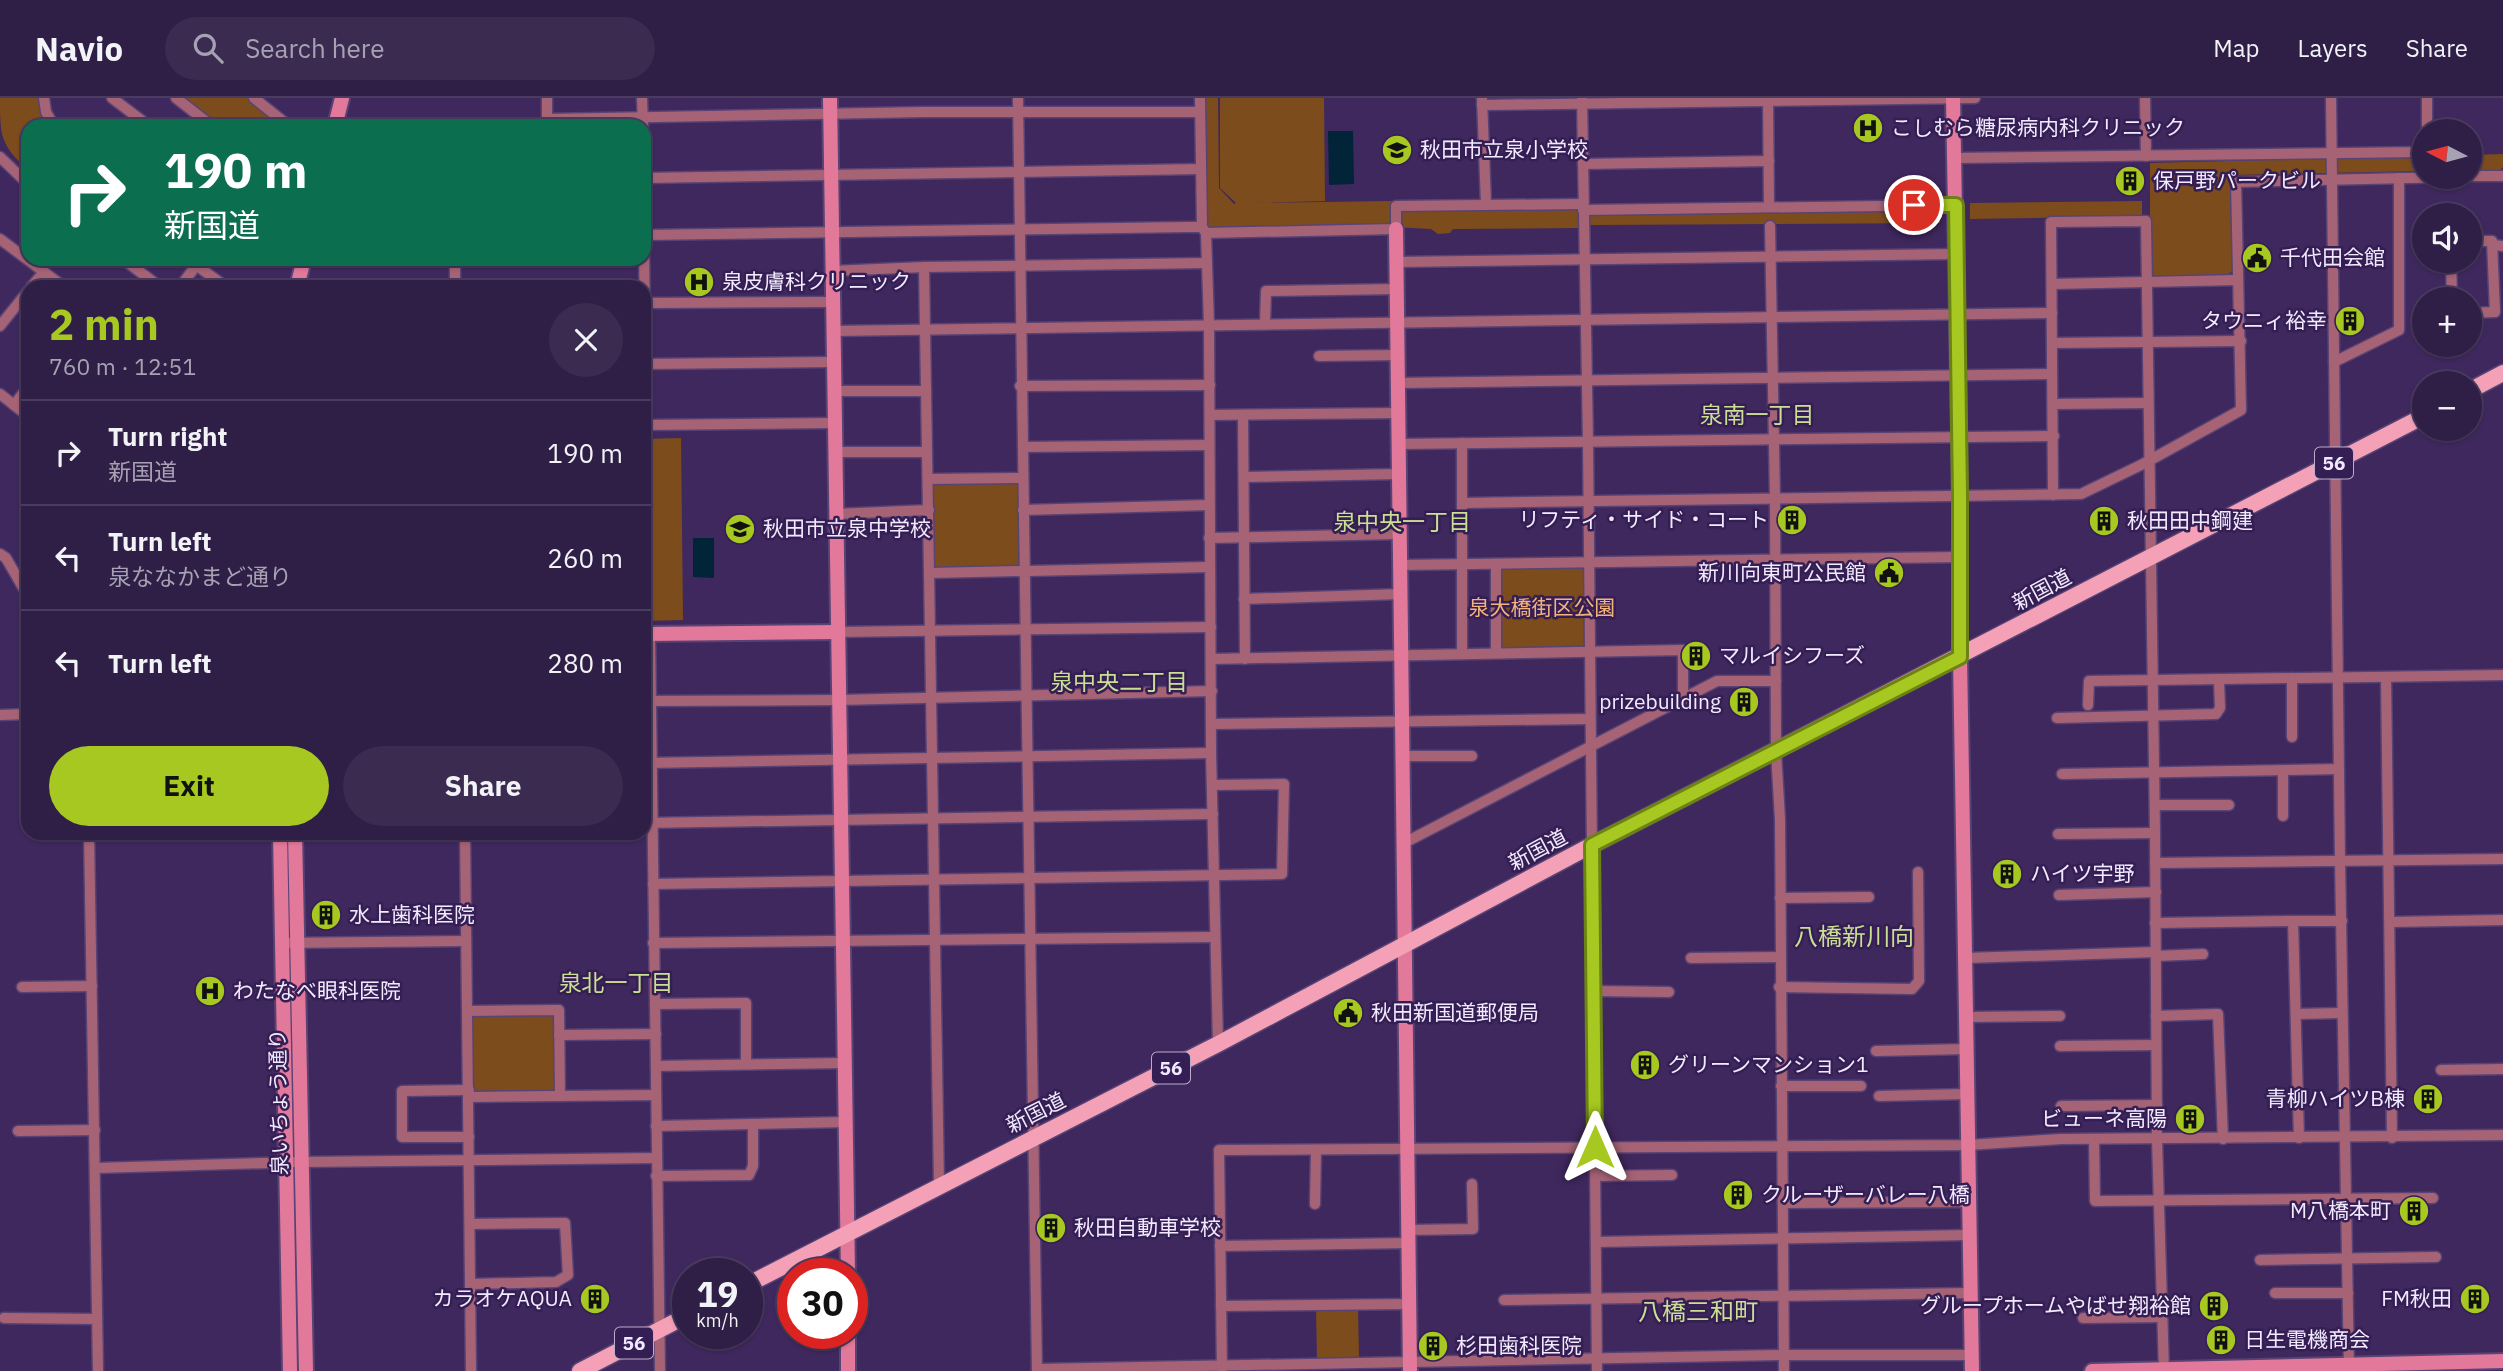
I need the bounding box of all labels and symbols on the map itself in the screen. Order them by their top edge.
hospital icon: こしむら糖尿病内科クリニック [1851,111,1885,145]
place label: こしむら糖尿病内科クリニック [1891,113,2185,141]
north arrow [2412,119,2482,189]
school or university icon: 秋田市立泉小学校 [1380,133,1414,167]
place label: 秋田市立泉小学校 [1420,135,1588,163]
building icon: 保戸野パークビル [2113,164,2147,198]
place label: 保戸野パークビル [2153,166,2321,194]
pin [1884,175,1944,235]
public building icon: 千代田会館 [2240,241,2274,275]
place label: 千代田会館 [2280,243,2385,271]
hospital icon: 泉皮膚科クリニック [682,265,716,299]
place label: 泉皮膚科クリニック [722,267,911,295]
building icon: タウニィ裕幸 [2333,304,2367,338]
place label: タウニィ裕幸 [2201,306,2327,334]
district label: 泉南一丁目 [1700,399,1815,429]
road number: 56 [2315,448,2353,478]
building icon: リフティ・サイド・コート [1775,503,1809,537]
building icon: 秋田田中鋼建 [2087,504,2121,538]
place label: リフティ・サイド・コート [1518,505,1769,533]
district label: 泉中央一丁目 [1333,506,1471,536]
place label: 秋田田中鋼建 [2127,506,2253,534]
school or university icon: 秋田市立泉中学校 [723,512,757,546]
place label: 秋田市立泉中学校 [763,514,931,542]
public building icon: 新川向東町公民館 [1872,556,1906,590]
place label: 新川向東町公民館 [1698,558,1866,586]
street label: 新国道 [2007,562,2076,616]
park label: 泉大橋街区公園 [1469,593,1616,621]
building icon: マルイシフーズ [1679,639,1713,673]
place label: マルイシフーズ [1719,641,1865,669]
district label: 泉中央二丁目 [1050,666,1188,696]
building icon: prizebuilding [1727,685,1761,719]
place label: prizebuilding [1599,687,1721,715]
street label: 新国道 [1503,822,1572,876]
building icon: ハイツ宇野 [1990,857,2024,891]
place label: ハイツ宇野 [2030,859,2135,887]
building icon: 水上歯科医院 [309,898,343,932]
place label: 水上歯科医院 [349,900,475,928]
district label: 八橋新川向 [1794,920,1914,952]
district label: 泉北一丁目 [559,967,674,997]
hospital icon: わたなべ眼科医院 [193,974,227,1008]
place label: わたなべ眼科医院 [233,976,401,1004]
public building icon: 秋田新国道郵便局 [1331,996,1365,1030]
place label: 秋田新国道郵便局 [1371,998,1539,1026]
street label: 泉いちょう通り [263,1028,293,1176]
building icon: グリーンマンション1 [1628,1048,1662,1082]
place label: グリーンマンション1 [1668,1050,1869,1078]
road number: 56 [1152,1052,1190,1084]
building icon: 青柳ハイツB棟 [2411,1082,2445,1116]
place label: 青柳ハイツB棟 [2266,1084,2405,1112]
street label: 新国道 [1001,1085,1070,1139]
building icon: ビューネ高陽 [2173,1102,2207,1136]
place label: ビューネ高陽 [2041,1104,2167,1132]
position arrow [1558,1110,1632,1184]
building icon: クルーザーバレー八橋 [1721,1178,1755,1212]
place label: クルーザーバレー八橋 [1761,1180,1970,1208]
building icon: M八橋本町 [2397,1194,2431,1228]
place label: M八橋本町 [2290,1196,2391,1224]
building icon: 秋田自動車学校 [1034,1211,1068,1245]
place label: 秋田自動車学校 [1074,1213,1221,1241]
speed limit sign: 30 [777,1258,868,1349]
building icon: カラオケAQUA [578,1282,612,1316]
building icon: FM秋田 [2458,1282,2492,1316]
place label: カラオケAQUA [433,1284,572,1312]
place label: FM秋田 [2381,1284,2452,1312]
building icon: グループホームやばせ翔裕館 [2197,1289,2231,1323]
place label: グループホームやばせ翔裕館 [1920,1291,2191,1319]
district label: 八橋三和町 [1638,1295,1758,1327]
building icon: 日生電機商会 [2204,1323,2238,1357]
place label: 日生電機商会 [2244,1325,2370,1353]
road number: 56 [615,1328,653,1358]
building icon: 杉田歯科医院 [1416,1329,1450,1363]
place label: 杉田歯科医院 [1456,1331,1582,1359]

